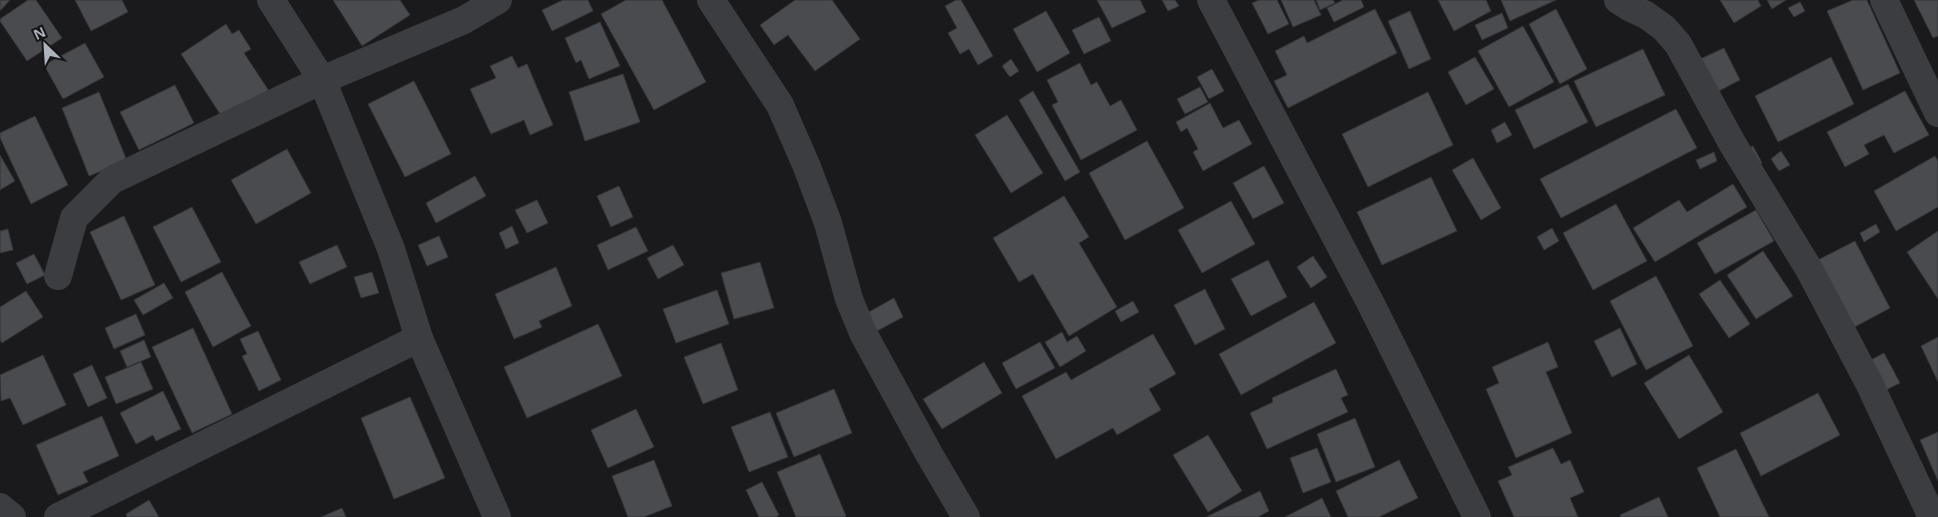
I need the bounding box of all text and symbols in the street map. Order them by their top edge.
north arrow [20,20,70,70]
text: N [30,22,48,44]

